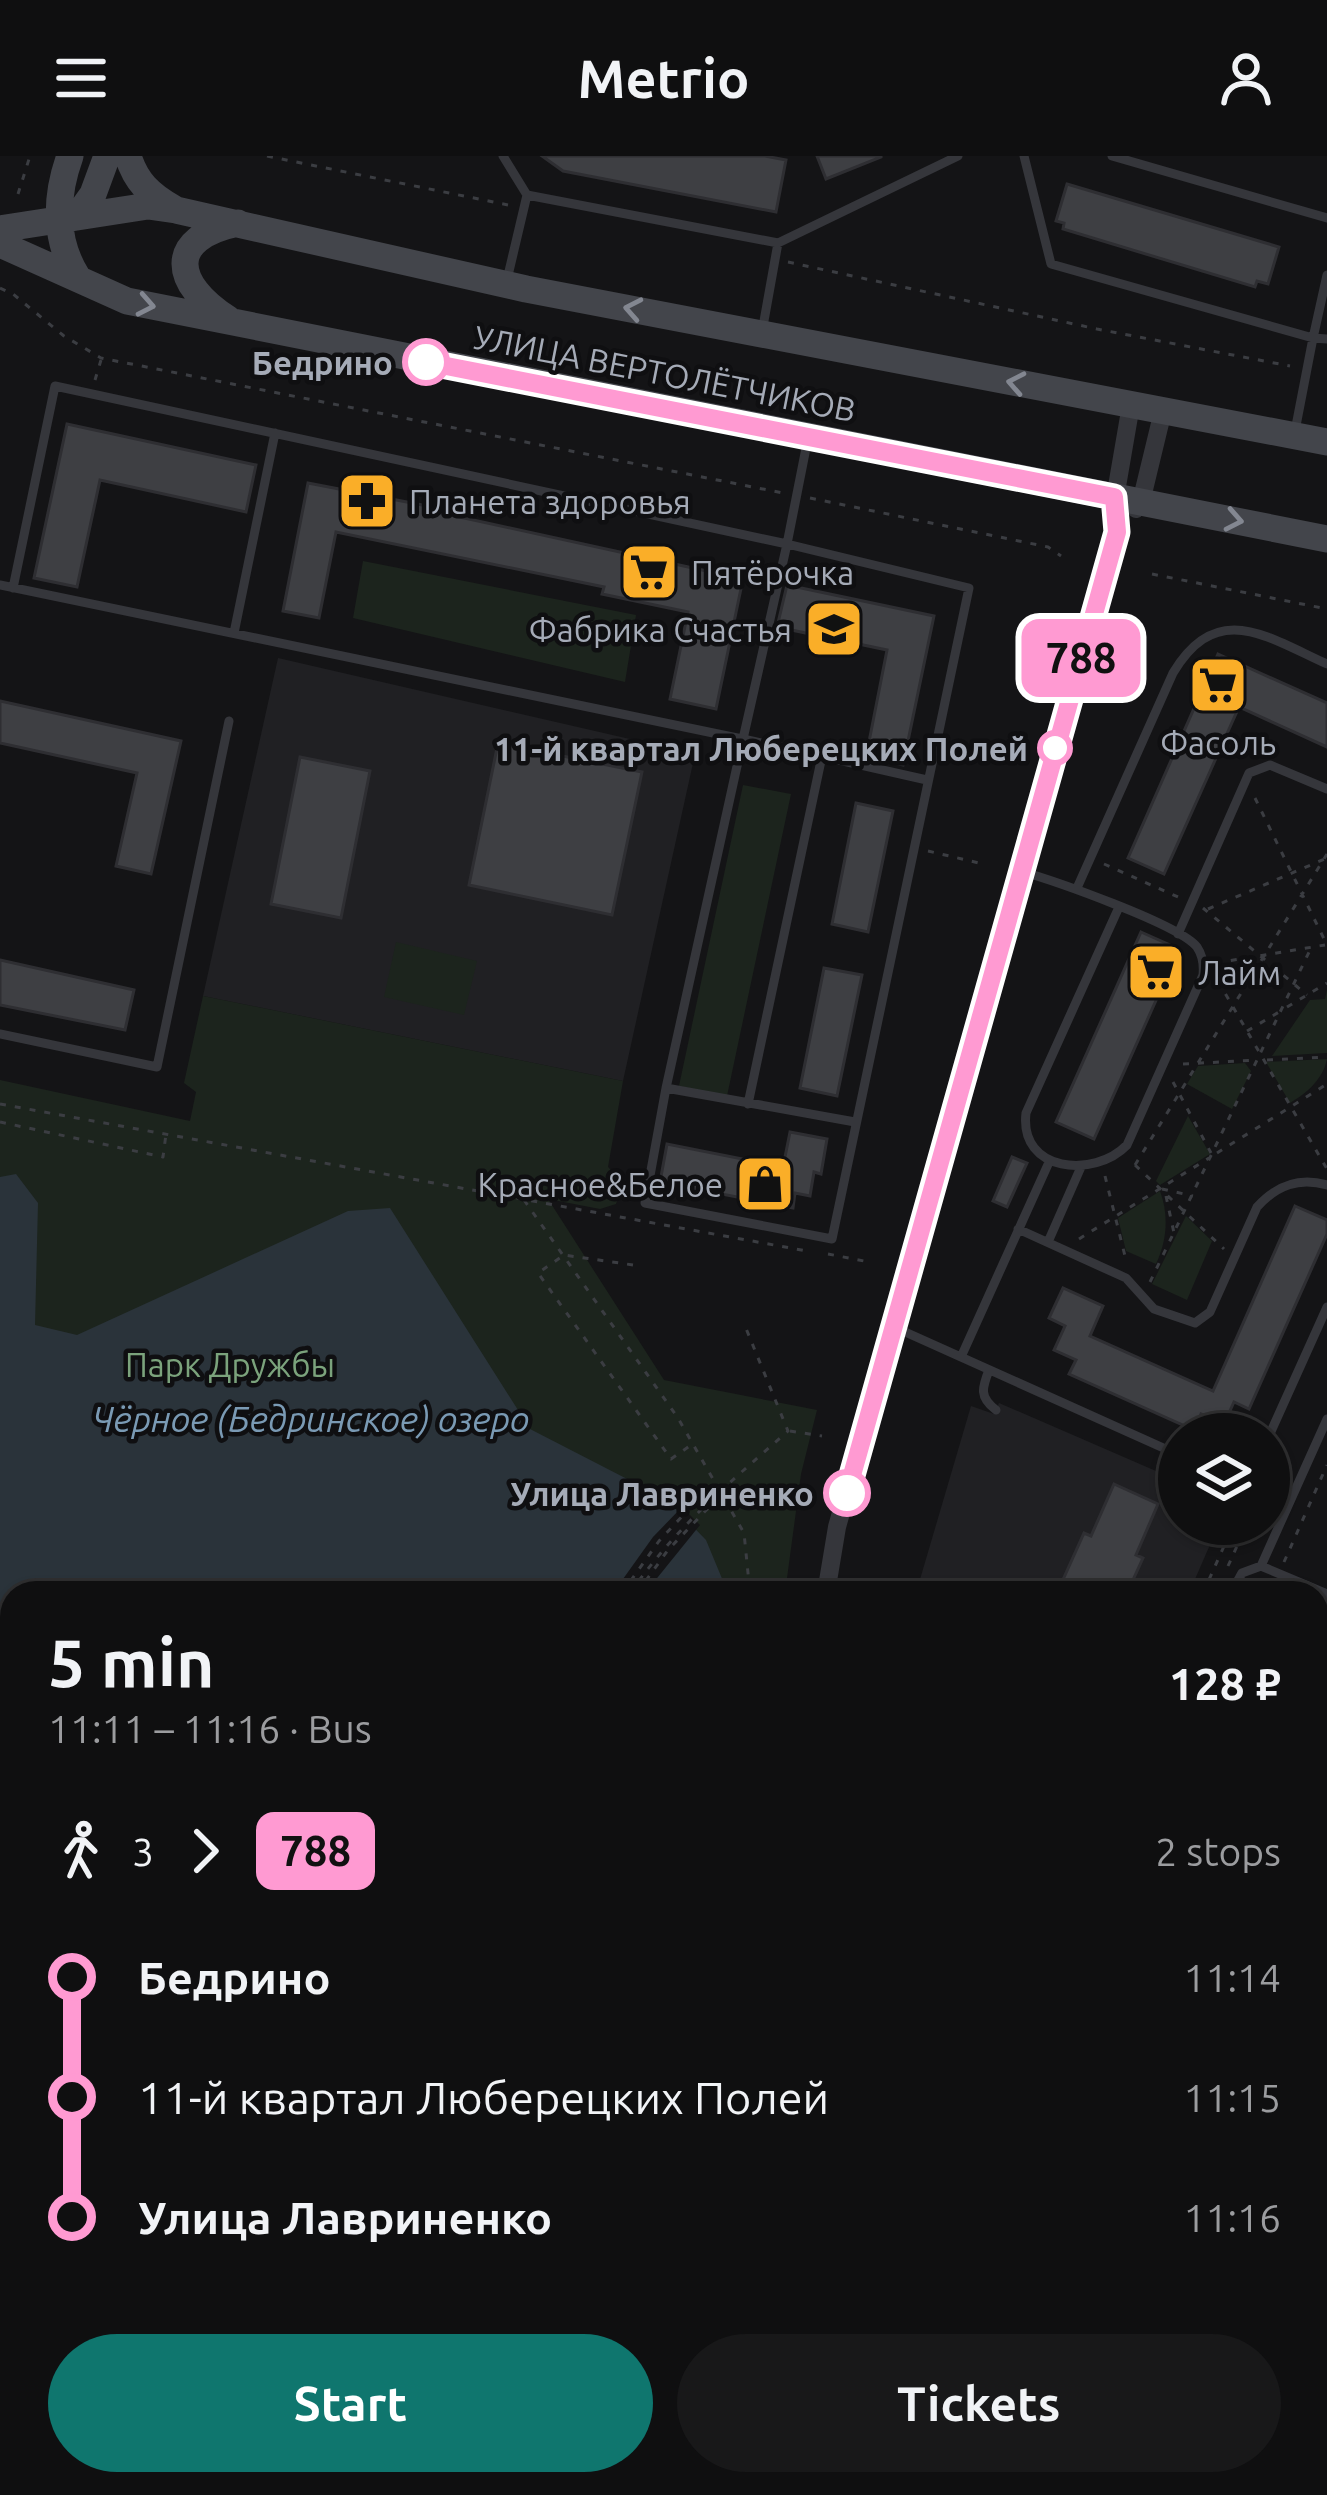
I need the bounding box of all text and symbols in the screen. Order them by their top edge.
icon: menu [48,45,114,111]
icon: person [1213,45,1279,111]
text: Metrio [577,48,750,108]
one-way arrow [136,291,156,317]
one-way arrow [624,297,644,323]
street label: УЛИЦА ВЕРТОЛЁТЧИКОВ [471,318,859,428]
marker: Бедрино [404,340,448,384]
place label: Бедрино [252,344,393,381]
one-way arrow [1007,371,1027,397]
pharmacy icon: Планета здоровья [336,470,398,532]
place label: Планета здоровья [409,483,691,520]
one-way arrow [1224,506,1244,532]
supermarket icon: Пятёрочка [618,541,680,603]
place label: Пятёрочка [691,554,854,591]
school or university icon: Фабрика Счастья [803,598,865,660]
place label: Фабрика Счастья [529,611,792,648]
line badge: 788 [1012,619,1150,697]
text: 788 [1045,634,1117,681]
supermarket icon: Фасоль [1187,654,1249,716]
place label: Фасоль [1160,724,1276,761]
place label: 11-й квартал Люберецких Полей [494,730,1028,767]
marker: 11-й квартал Люберецких Полей [1039,732,1071,764]
supermarket icon: Лайм [1125,941,1187,1003]
place label: Лайм [1198,954,1281,991]
shop icon: Красное&Белое [734,1153,796,1215]
place label: Красное&Белое [478,1166,723,1203]
park label: Парк Дружбы [125,1346,335,1383]
water label: Чёрное (Бедринское) озеро [93,1398,529,1439]
map controls [1158,1413,1290,1545]
button: layers [1158,1413,1290,1545]
marker: Улица Лавриненко [825,1471,869,1515]
place label: Улица Лавриненко [510,1475,814,1512]
text: 5 min [48,1625,215,1699]
text: 128 ₽ [1169,1658,1281,1709]
text: 11:11 – 11:16 · Bus [48,1707,372,1750]
icon: walk [48,1818,114,1884]
icon: forward [172,1818,238,1884]
text: 788 [280,1827,351,1874]
text: 3 [132,1830,154,1873]
text: 2 stops [1155,1830,1281,1873]
text: Бедрино [138,1952,330,2003]
text: 11:14 [1183,1956,1281,1999]
text: 11-й квартал Люберецких Полей [138,2072,829,2123]
text: 11:15 [1183,2076,1281,2119]
text: Улица Лавриненко [138,2192,552,2243]
text: 11:16 [1183,2196,1281,2239]
button: Start [48,2334,653,2472]
button: Tickets [677,2334,1281,2472]

